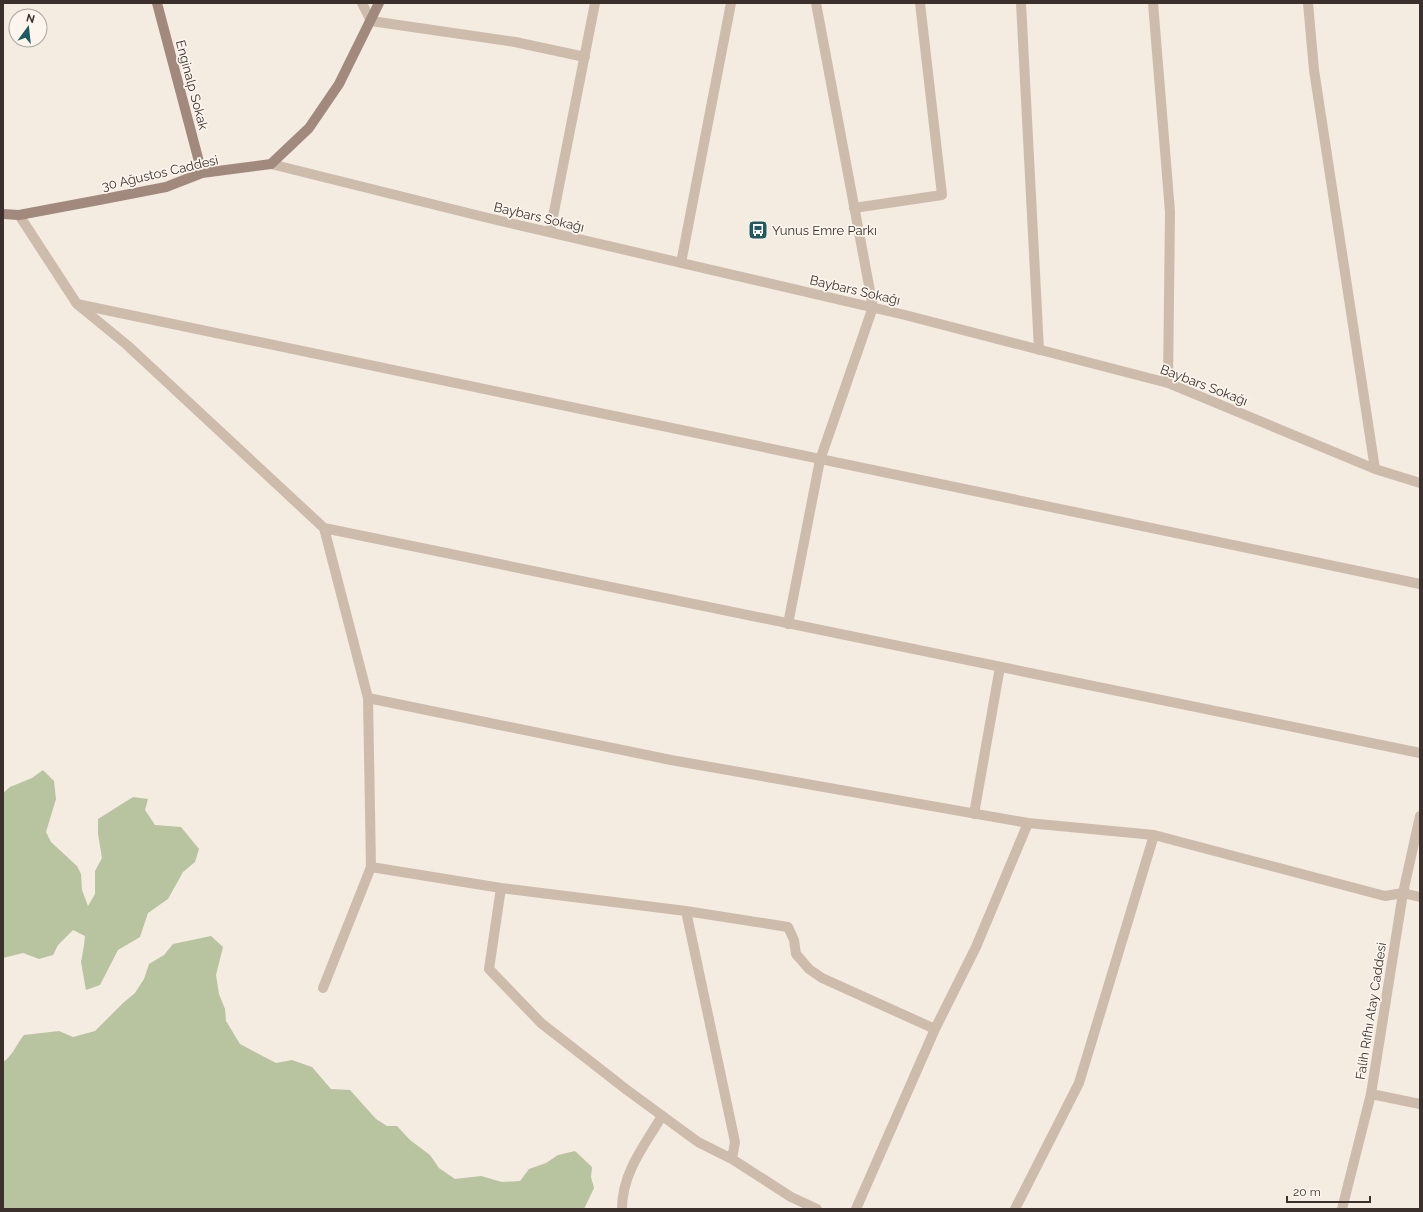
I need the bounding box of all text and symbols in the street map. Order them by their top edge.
north arrow [8,8,48,48]
text: N [25,11,36,26]
street label: Enginalp Sokak [173,38,211,132]
street label: 30 Ağustos Caddesi [100,152,220,194]
street label: Baybars Sokağı [492,199,586,235]
bus stop icon: Yunus Emre Parkı [747,219,769,241]
place label: Yunus Emre Parkı [772,223,877,238]
street label: Baybars Sokağı [808,272,902,308]
street label: Baybars Sokağı [1158,361,1250,409]
street label: Falih Rıfhı Atay Caddesi [1353,941,1389,1081]
scale bar [1287,1178,1370,1204]
text: 20 m [1293,1185,1321,1199]

